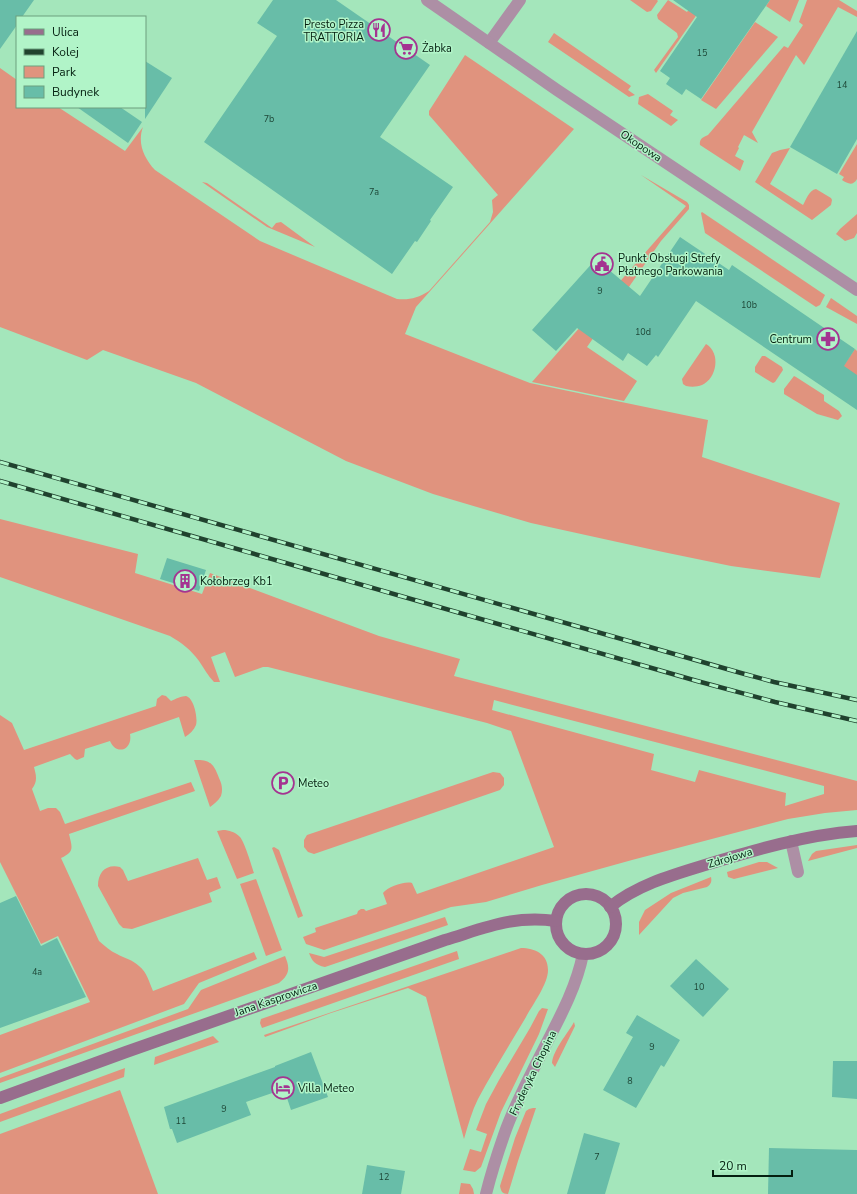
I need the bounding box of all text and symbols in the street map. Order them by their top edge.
legend [16,16,146,108]
place label: Presto Pizza TRATTORIA [303,17,364,45]
restaurant icon: Presto Pizza TRATTORIA [366,17,392,43]
text: Ulica [52,24,79,40]
supermarket icon: Żabka [393,35,419,61]
place label: Żabka [422,41,452,56]
text: Kolej [52,44,79,60]
house number: 15 [697,47,707,59]
text: Park [52,64,77,80]
house number: 14 [837,79,848,91]
text: Budynek [52,84,100,100]
house number: 7b [264,113,274,125]
street label: Okopowa [617,127,665,166]
house number: 7a [369,186,379,198]
public building icon: Punkt Obsługi Strefy Płatnego Parkowania [589,251,615,277]
place label: Punkt Obsługi Strefy Płatnego Parkowania [618,251,723,279]
house number: 9 [597,285,603,297]
house number: 10b [741,299,757,311]
house number: 10d [635,326,651,338]
pharmacy icon: Centrum [815,326,841,352]
place label: Centrum [770,332,812,347]
building icon: Kołobrzeg Kb1 [172,568,198,594]
place label: Kołobrzeg Kb1 [200,574,273,589]
parking icon: Meteo [270,770,296,796]
place label: Meteo [298,776,329,791]
street label: Zdrojowa [706,844,754,872]
house number: 4a [32,966,42,978]
street label: Jana Kasprowicza [232,978,319,1020]
house number: 10 [694,981,704,993]
street label: Fryderyka Chopina [506,1028,560,1118]
house number: 9 [649,1041,655,1053]
hotel icon: Villa Meteo [270,1075,296,1101]
house number: 8 [627,1075,633,1087]
place label: Villa Meteo [297,1081,354,1096]
house number: 9 [221,1103,227,1115]
house number: 11 [176,1115,186,1127]
house number: 7 [594,1151,600,1163]
scale bar [713,1152,792,1178]
text: 20 m [719,1158,747,1174]
house number: 12 [379,1171,389,1183]

